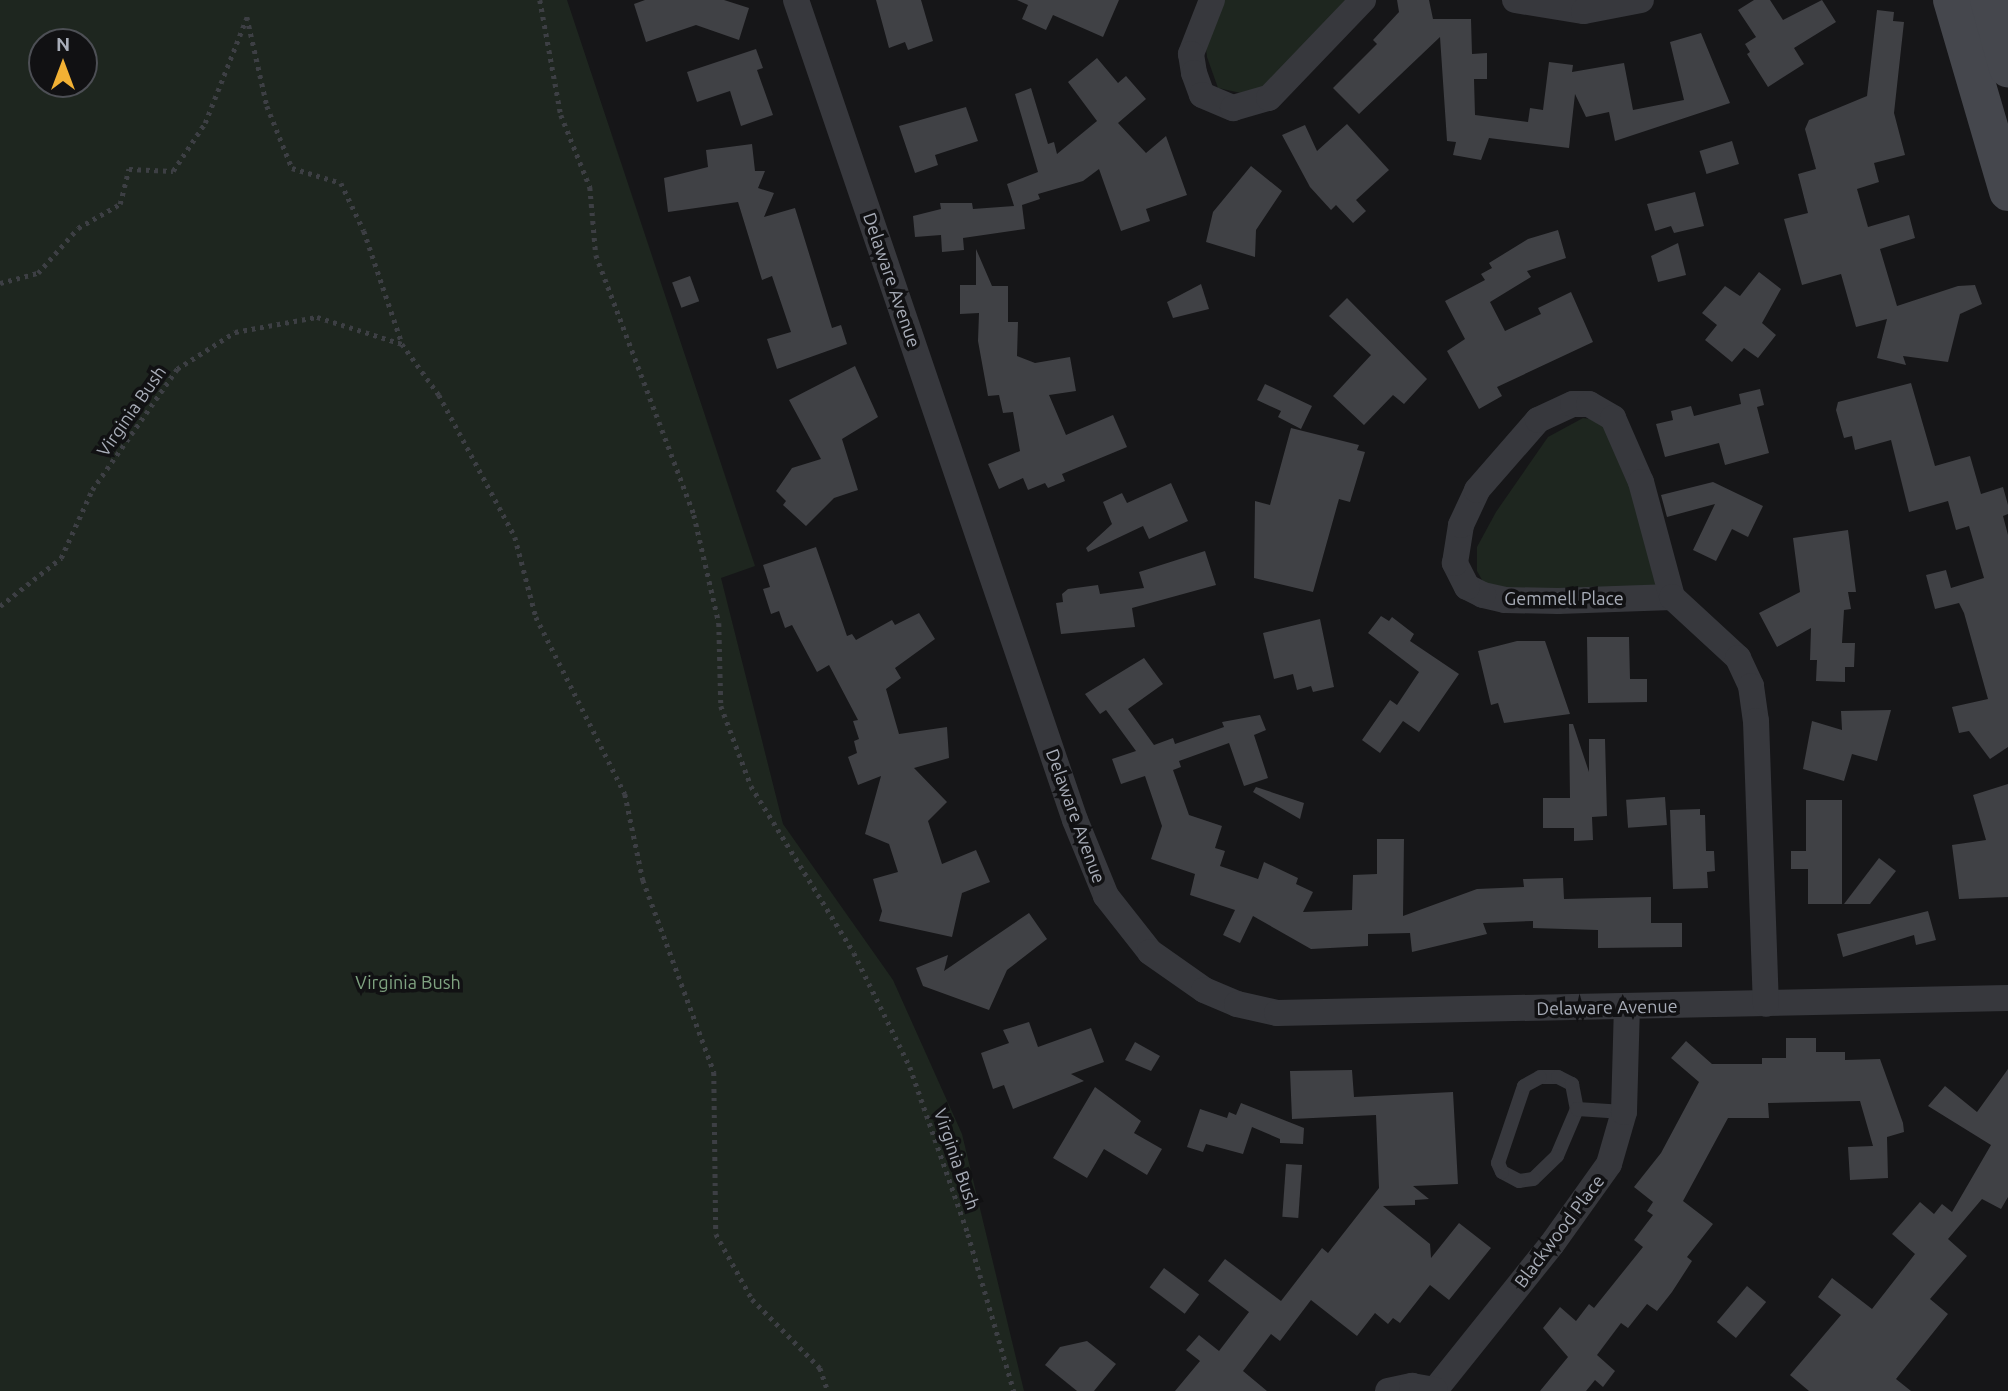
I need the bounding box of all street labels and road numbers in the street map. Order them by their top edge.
street label: Delaware Avenue [859,210,925,350]
street label: Virginia Bush [92,362,170,460]
street label: Gemmell Place [1504,587,1624,609]
street label: Delaware Avenue [1042,746,1110,886]
street label: Delaware Avenue [1536,995,1678,1019]
street label: Virginia Bush [930,1105,984,1213]
street label: Blackwood Place [1510,1170,1608,1292]

